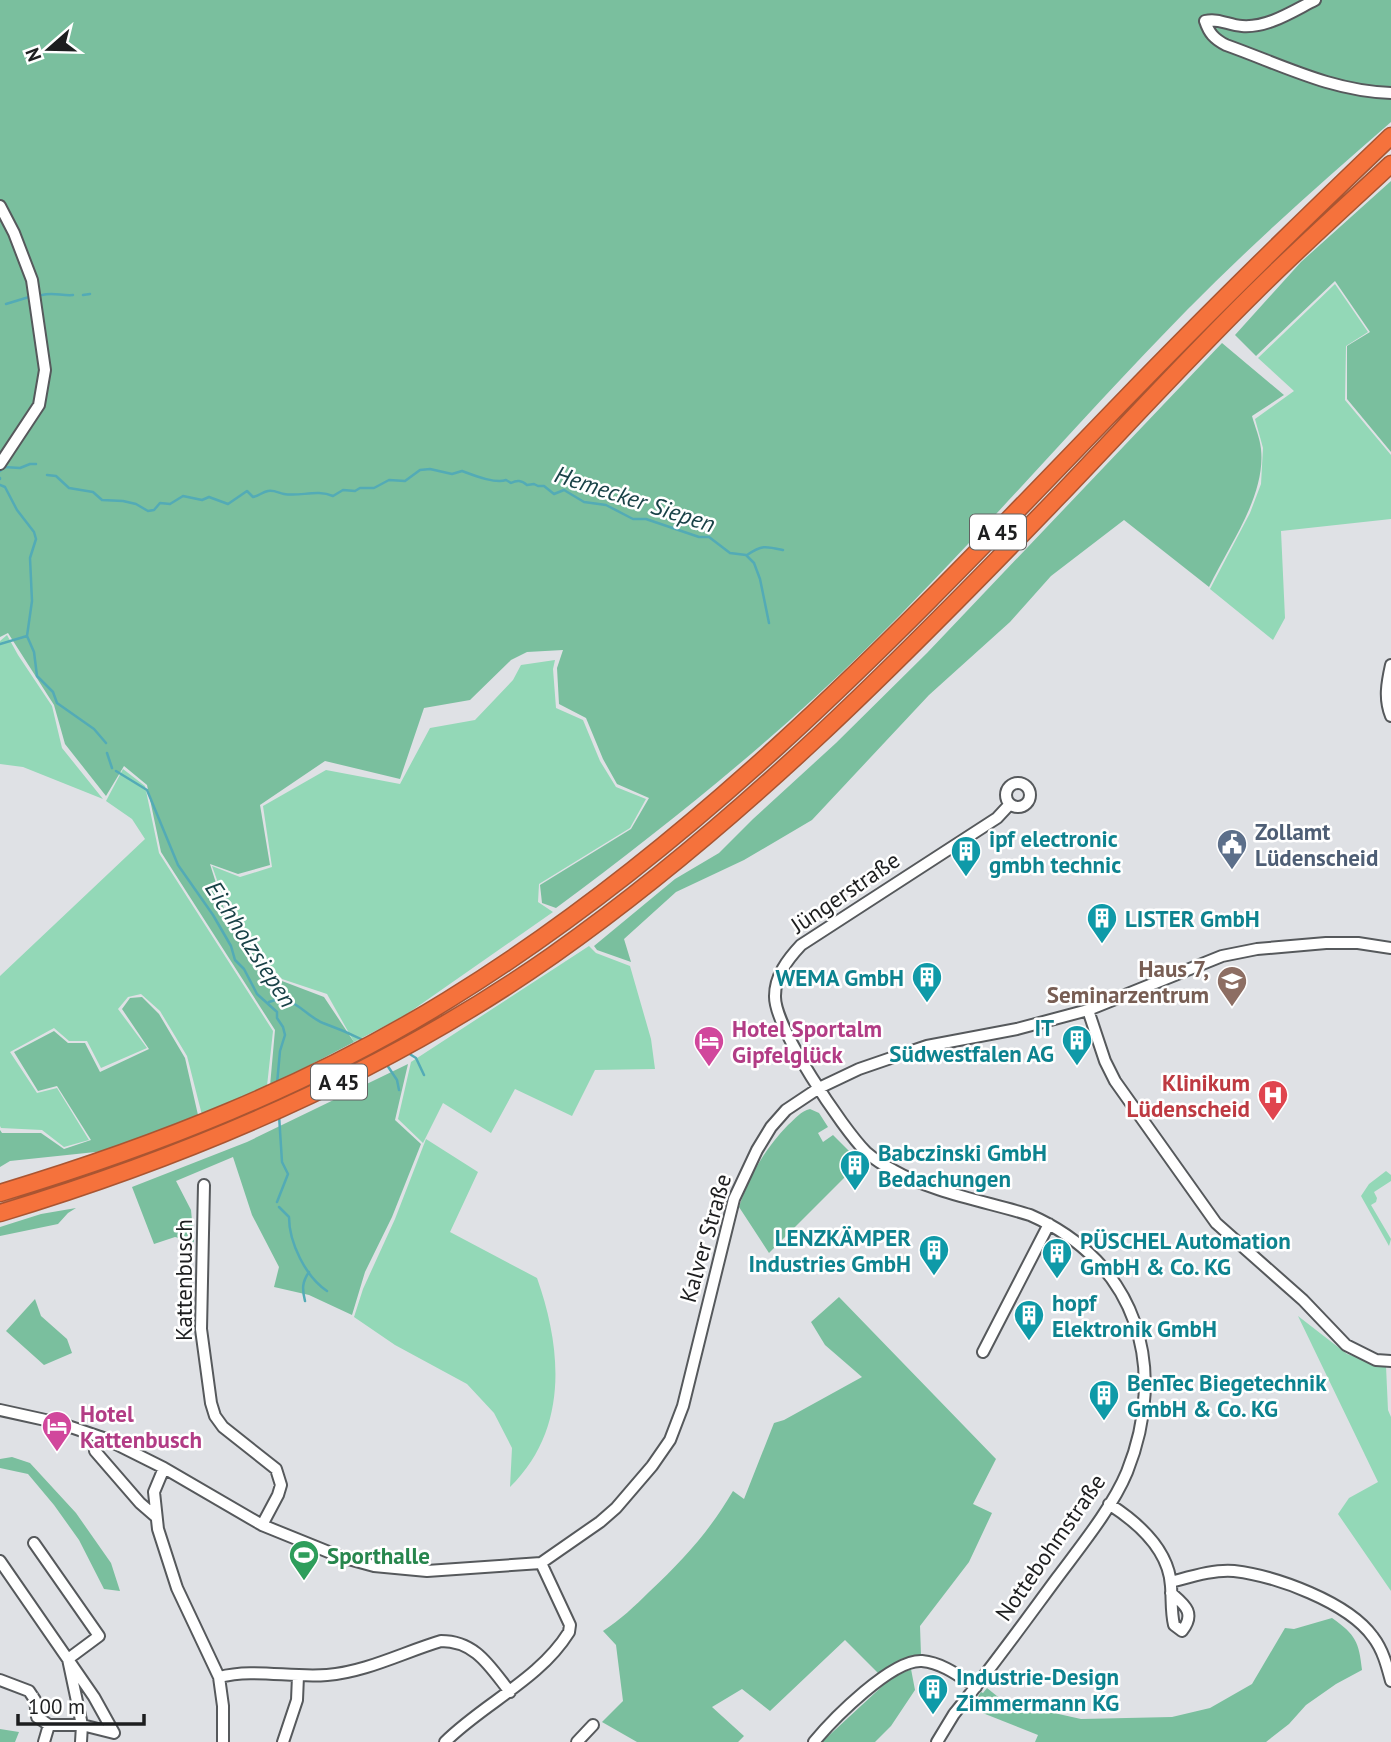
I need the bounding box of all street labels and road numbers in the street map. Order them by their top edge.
road number: A 45 [970,514,1026,550]
street label: Jüngerstraße [784,845,905,940]
road number: A 45 [311,1064,367,1100]
street label: Kalver Straße [673,1170,737,1306]
street label: Kattenbusch [169,1219,198,1341]
street label: Nottebohmstraße [989,1468,1111,1626]

